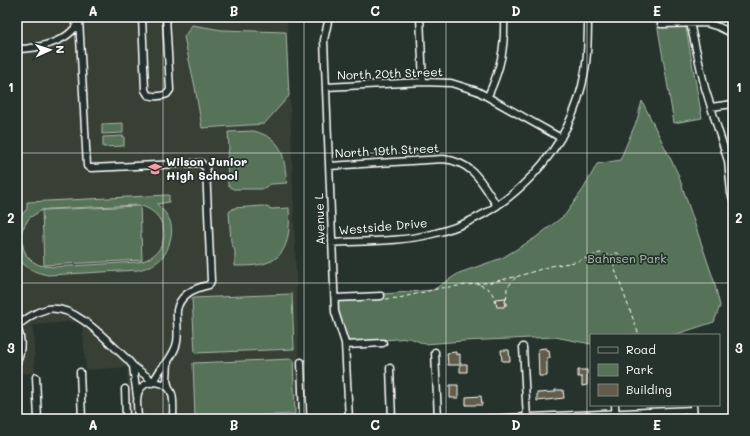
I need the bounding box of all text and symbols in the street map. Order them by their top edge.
text: A [88,2,98,19]
text: B [230,2,239,19]
text: C [370,2,380,19]
text: D [511,2,521,19]
text: E [653,2,661,19]
north arrow [30,30,70,70]
text: N [53,45,68,54]
street label: North 20th Street [337,63,443,83]
text: 1 [8,78,14,95]
text: 1 [736,78,742,95]
street label: North 19th Street [334,139,440,161]
place label: Wilson Junior High School [166,153,247,183]
school or university icon: Wilson Junior High School [147,161,163,177]
street label: Avenue L [310,192,328,245]
text: 2 [7,209,15,226]
text: 2 [735,209,743,226]
street label: Westside Drive [338,214,428,238]
park label: Bahnsen Park [587,250,667,266]
legend [590,334,720,406]
text: 3 [7,339,15,356]
text: 3 [735,339,743,356]
text: Road [626,341,656,357]
text: Park [626,361,653,377]
text: Building [626,381,672,397]
text: A [88,416,98,433]
text: B [230,416,239,433]
text: C [370,416,380,433]
text: D [511,416,521,433]
text: E [653,416,661,433]

